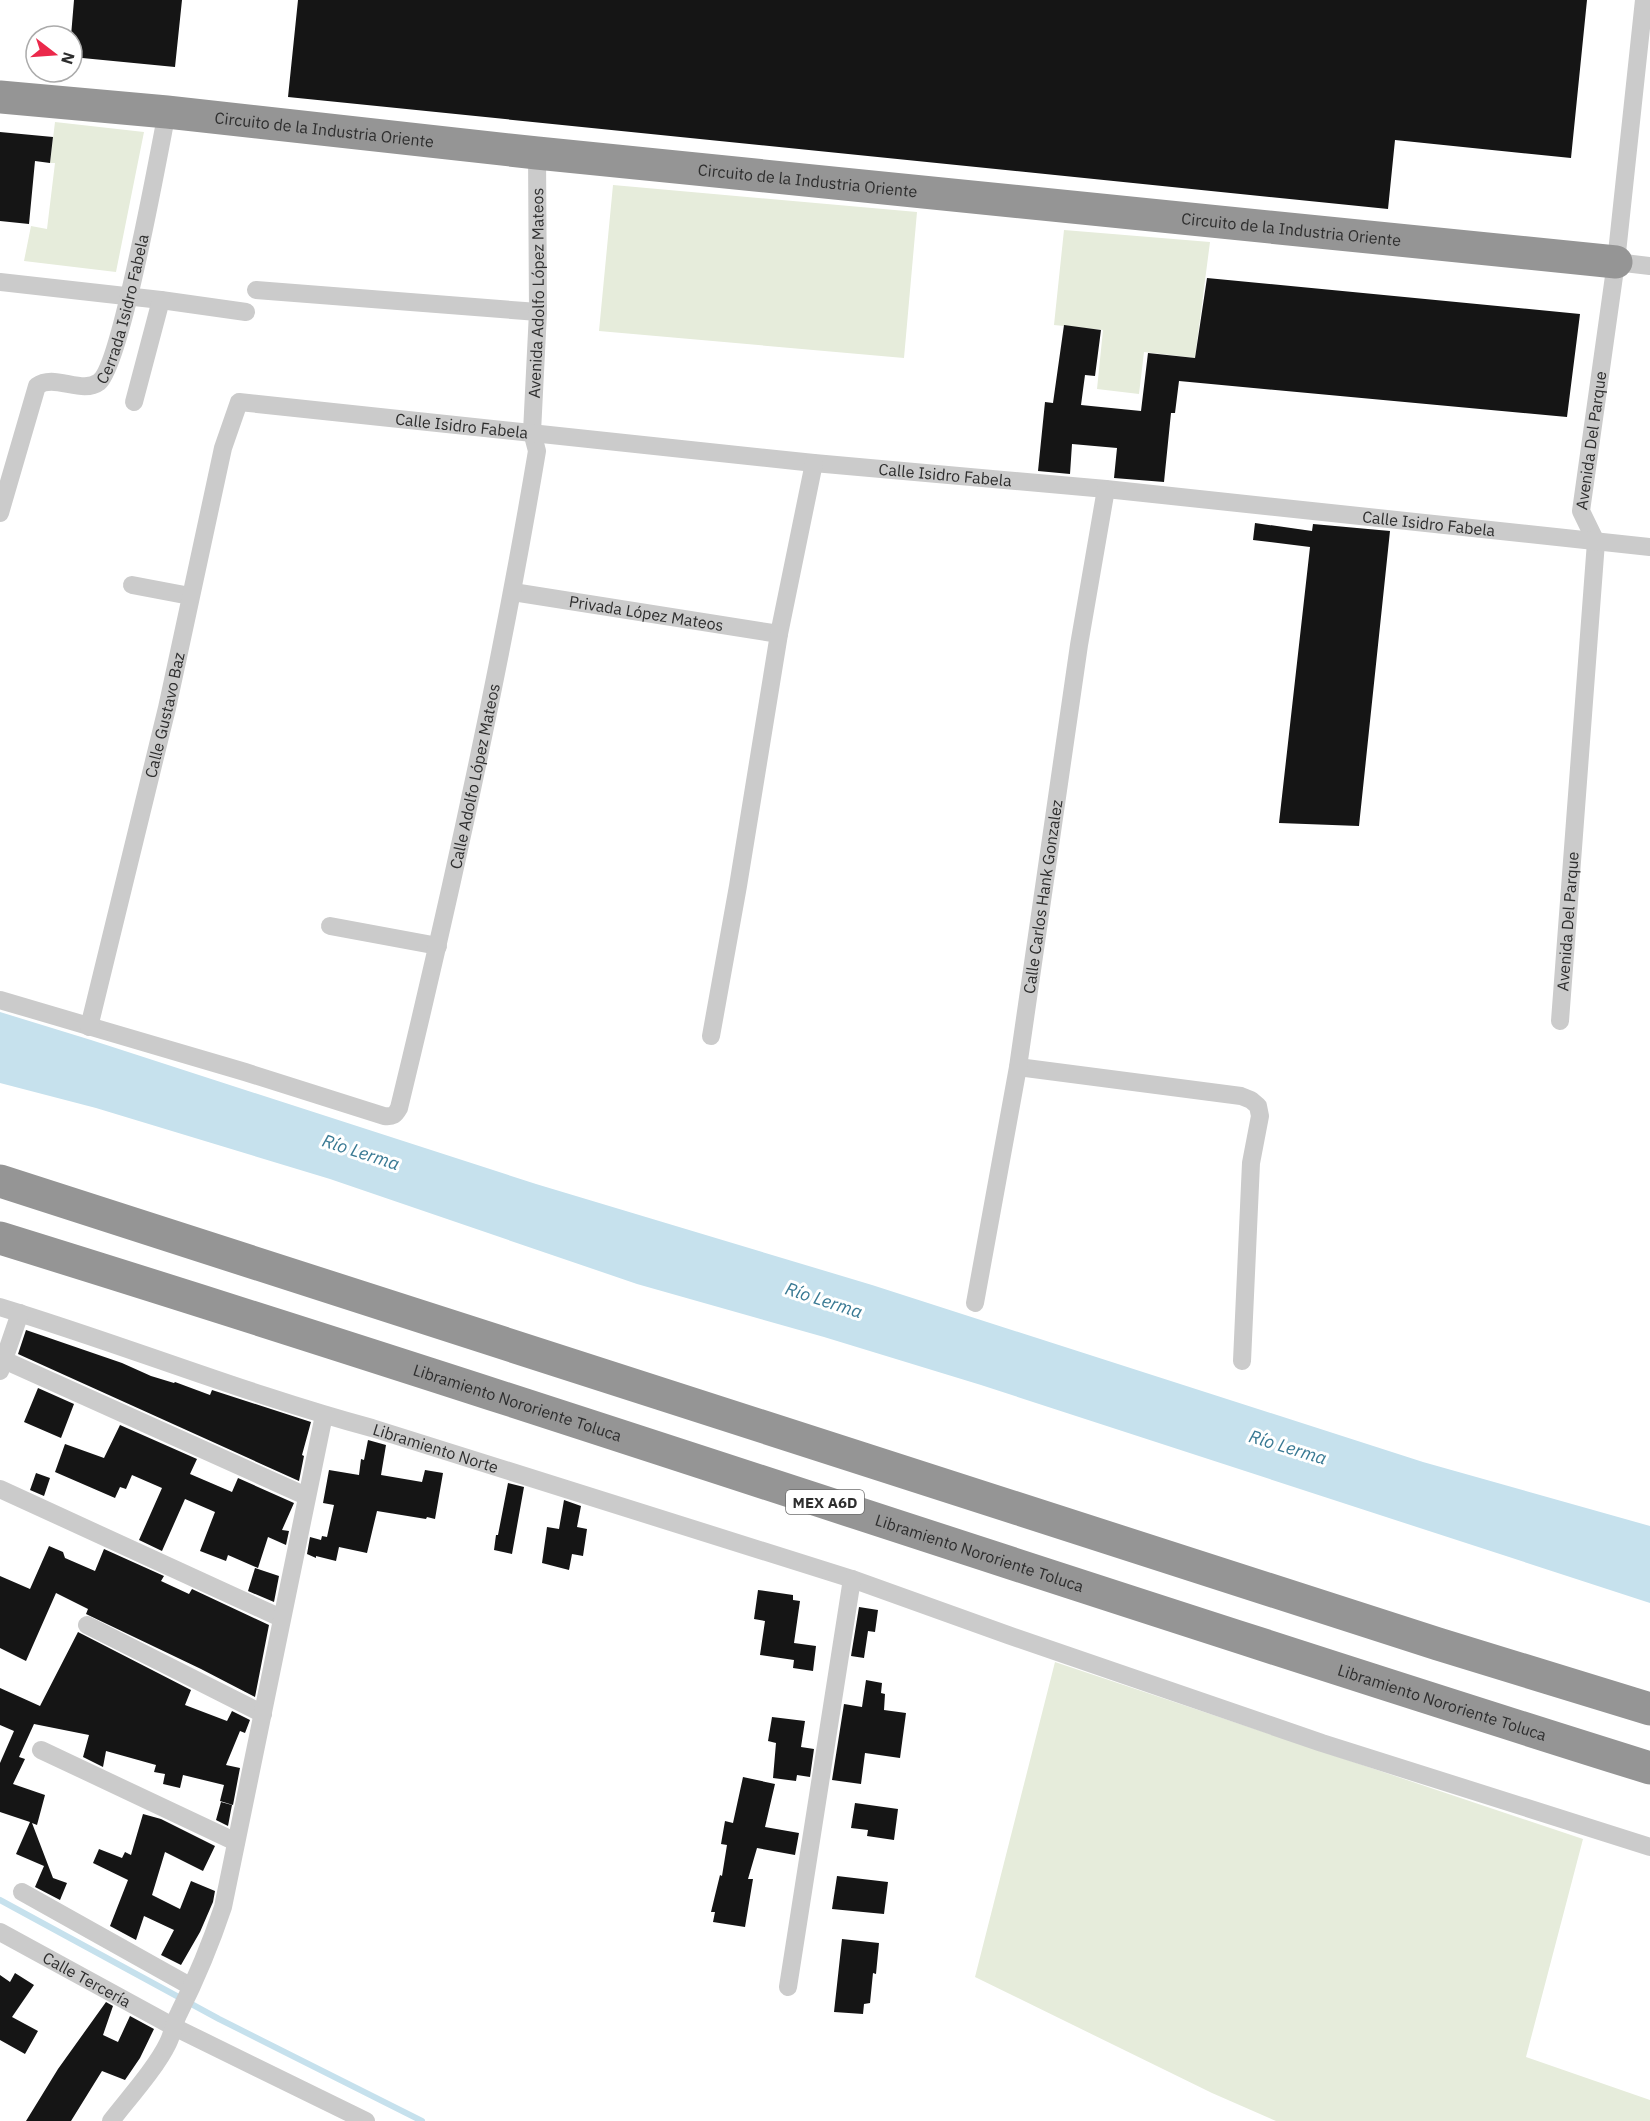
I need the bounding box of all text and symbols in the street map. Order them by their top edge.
north arrow [24,24,84,84]
text: N [57,50,80,67]
street label: Circuito de la Industria Oriente [214,107,435,152]
street label: Circuito de la Industria Oriente [697,159,919,201]
street label: Avenida Adolfo López Mateos [524,188,548,399]
street label: Circuito de la Industria Oriente [1180,208,1402,250]
street label: Cerrada Isidro Fabela [91,232,153,388]
street label: Avenida Del Parque [1571,370,1611,511]
street label: Calle Isidro Fabela [394,409,530,443]
street label: Calle Isidro Fabela [878,459,1013,491]
street label: Calle Isidro Fabela [1361,506,1497,540]
street label: Privada López Mateos [568,591,725,635]
street label: Calle Gustavo Baz [140,650,189,780]
street label: Calle Adolfo López Mateos [445,682,504,871]
street label: Calle Carlos Hank Gonzalez [1019,798,1067,995]
street label: Avenida Del Parque [1552,851,1583,992]
water label: Río Lerma [319,1129,403,1175]
water label: Río Lerma [782,1277,866,1323]
street label: Libramiento Nororiente Toluca [411,1359,625,1446]
street label: Libramiento Norte [370,1419,501,1477]
water label: Río Lerma [1246,1424,1330,1470]
road number: MEX A6D [786,1490,864,1514]
street label: Libramiento Nororiente Toluca [873,1510,1087,1596]
street label: Libramiento Nororiente Toluca [1335,1660,1549,1745]
street label: Calle Tercería [39,1947,135,2012]

